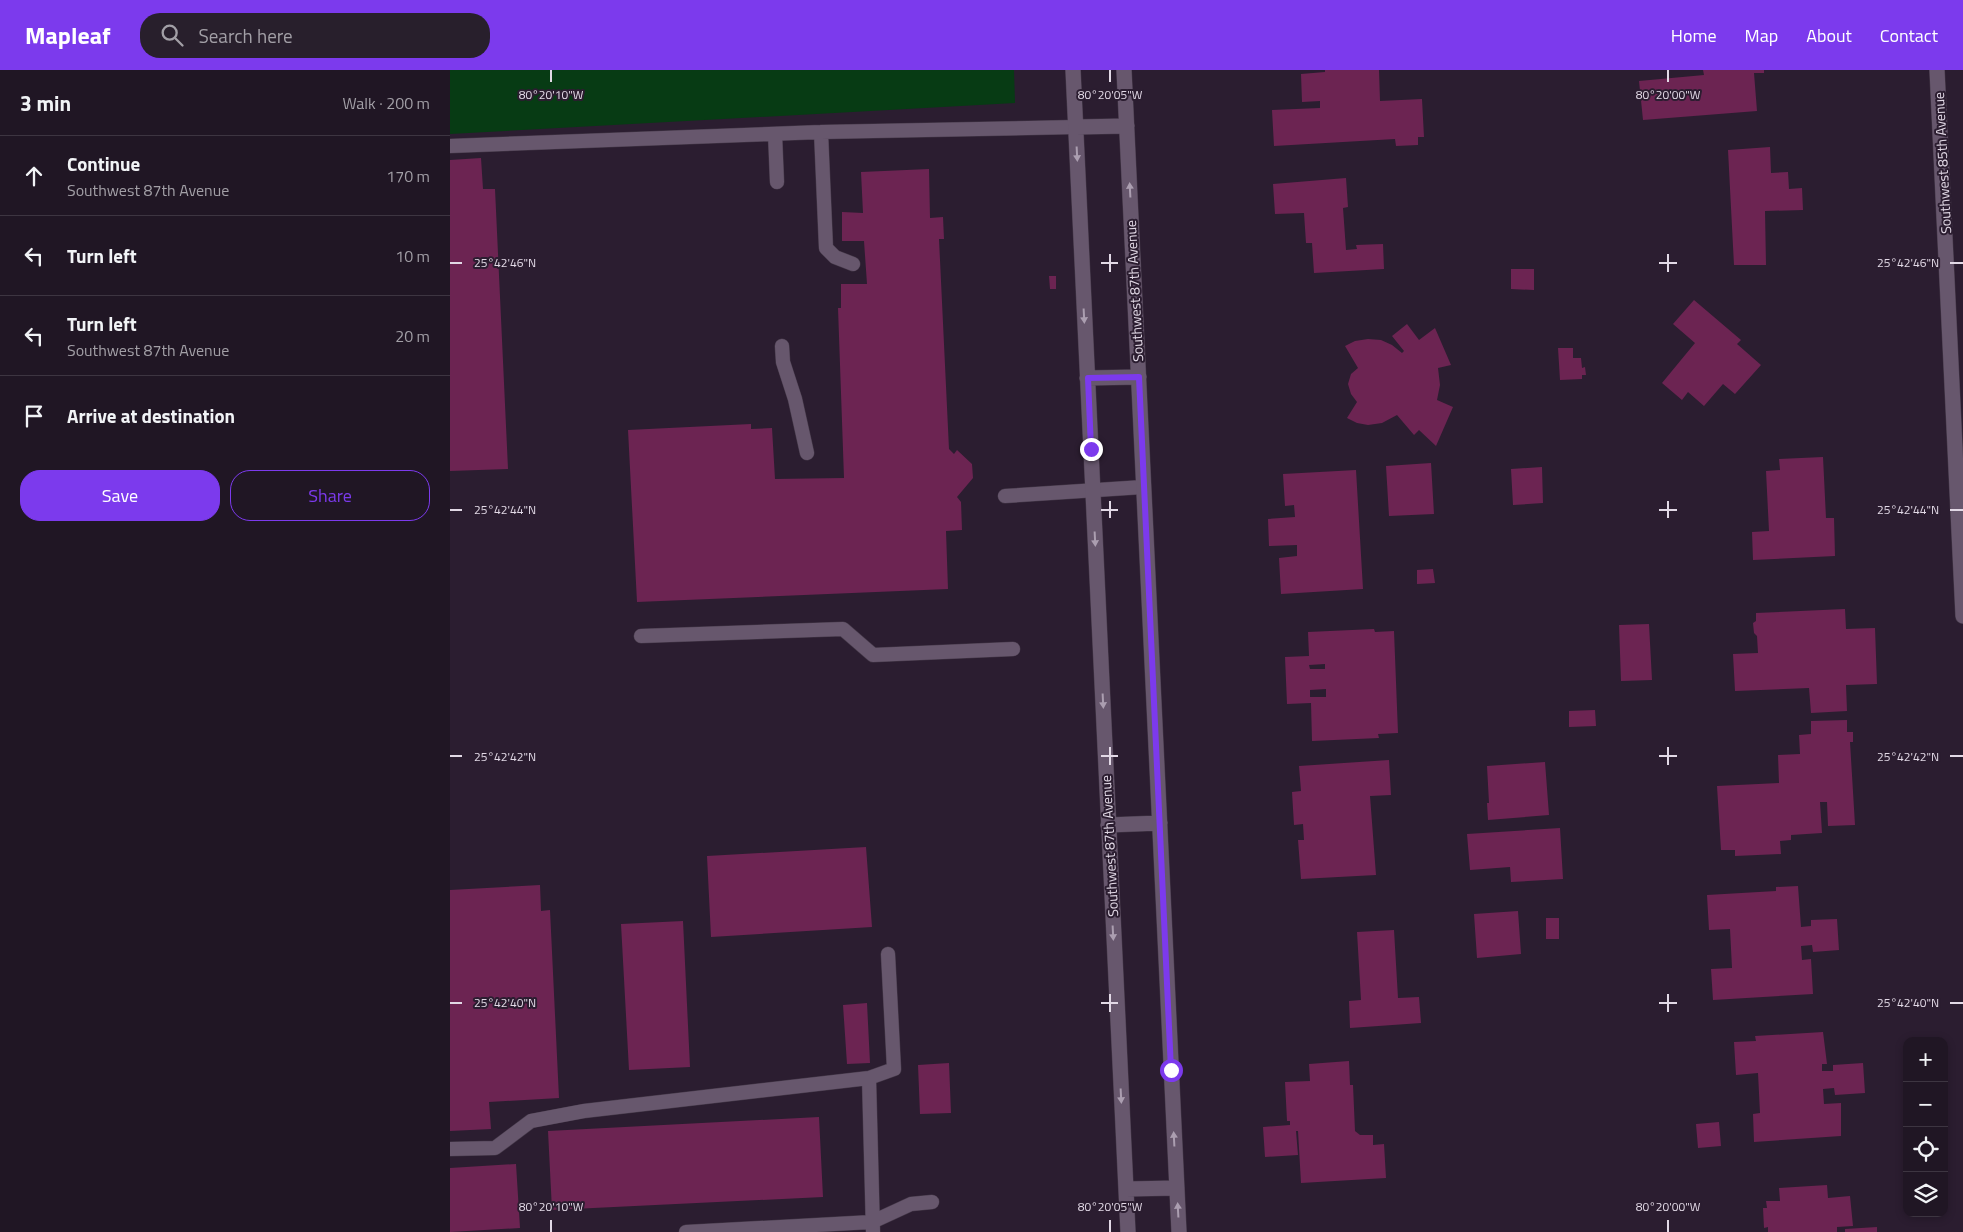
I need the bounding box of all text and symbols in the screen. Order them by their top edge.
search box [140,13,490,58]
text: Mapleaf [25,17,110,53]
icon: search [158,21,186,49]
text: Search here [198,21,293,50]
text: Home [1671,22,1717,49]
text: Map [1745,22,1778,49]
text: About [1806,22,1852,49]
text: Contact [1880,22,1938,49]
text: 80°20'10"W [519,85,584,104]
text: 80°20'05"W [1078,85,1143,104]
text: 80°20'00"W [1636,85,1701,104]
text: 3 min [20,87,71,119]
text: Walk · 200 m [342,91,430,115]
street label: Southwest 85th Avenue [1928,92,1956,234]
one-way arrow [1073,146,1081,162]
text: Continue [67,149,140,178]
icon: ahead [20,162,48,190]
text: 170 m [386,164,430,188]
text: Southwest 87th Avenue [67,178,229,202]
one-way arrow [1125,182,1133,198]
street label: Southwest 87th Avenue [1120,220,1148,362]
text: Turn left [67,241,137,270]
icon: left [20,242,48,270]
text: 10 m [395,244,430,268]
text: 25°42'46"N [474,253,536,272]
text: 25°42'46"N [1877,253,1939,272]
one-way arrow [1081,308,1089,324]
text: Turn left [67,309,137,338]
icon: left [20,322,48,350]
text: 20 m [395,324,430,348]
text: Southwest 87th Avenue [67,338,229,362]
text: Arrive at destination [67,401,235,430]
icon: arrive [20,402,48,430]
route end [1080,438,1103,461]
button: Save [20,470,220,521]
button: Share [230,470,430,521]
text: 25°42'44"N [474,500,536,519]
text: 25°42'44"N [1877,500,1939,519]
one-way arrow [1092,531,1100,547]
one-way arrow [1099,693,1107,709]
text: 25°42'42"N [474,747,536,766]
text: 25°42'42"N [1877,747,1939,766]
street label: Southwest 87th Avenue [1095,775,1123,917]
one-way arrow [1110,926,1118,942]
text: 25°42'40"N [474,993,536,1012]
text: 25°42'40"N [1877,993,1939,1012]
map controls [1903,1037,1948,1217]
button: + [1903,1037,1948,1082]
route start [1160,1059,1183,1082]
button: − [1903,1082,1948,1127]
one-way arrow [1118,1088,1126,1104]
button: locate [1903,1127,1948,1172]
one-way arrow [1170,1131,1178,1147]
button: layers [1903,1172,1948,1217]
text: 80°20'10"W [519,1197,584,1216]
text: 80°20'05"W [1078,1197,1143,1216]
text: 80°20'00"W [1636,1197,1701,1216]
one-way arrow [1173,1202,1181,1218]

